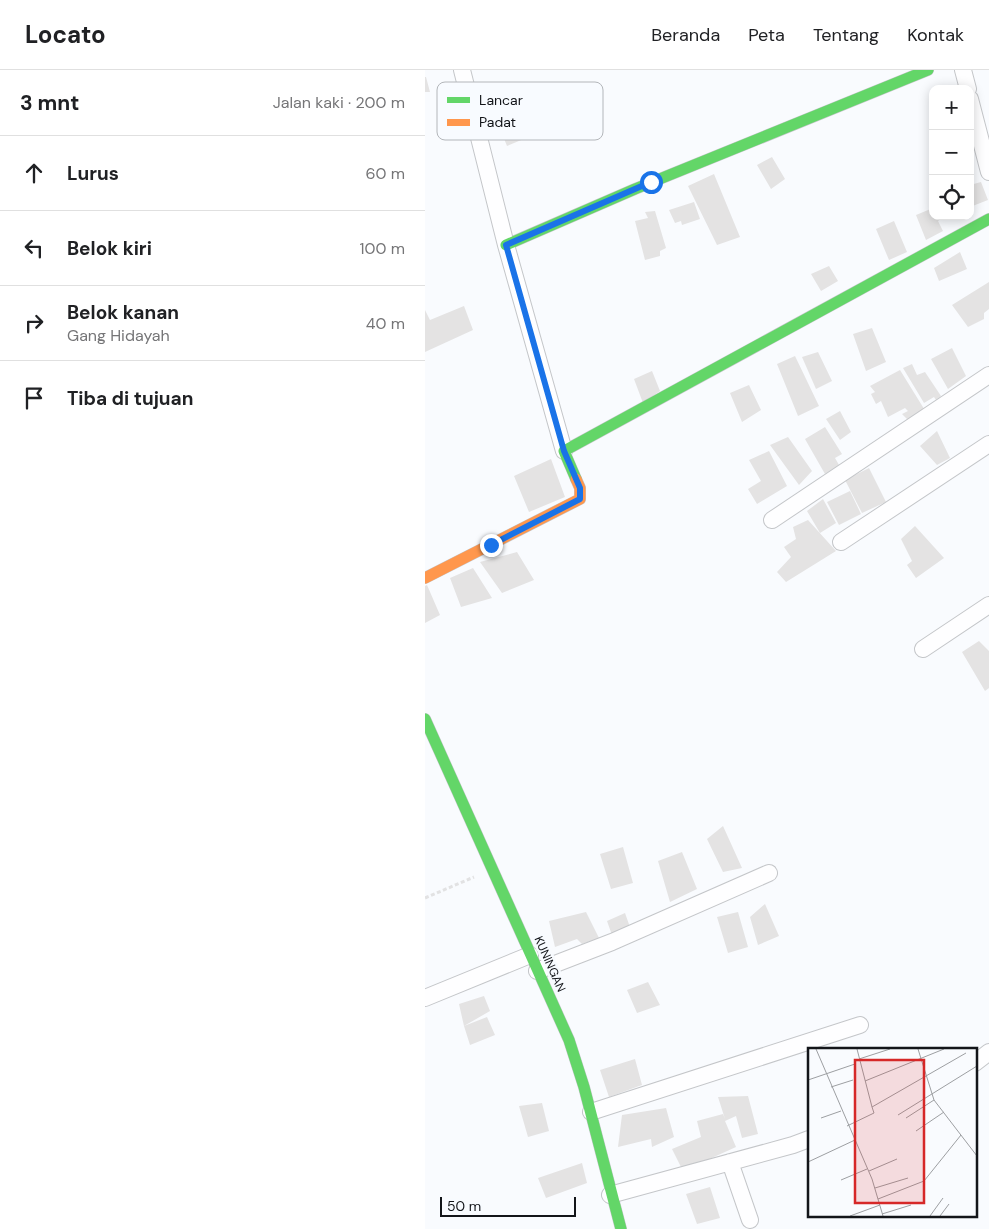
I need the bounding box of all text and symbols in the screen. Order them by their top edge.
text: Locato [25,19,106,50]
text: Beranda [651,23,720,47]
text: Peta [748,23,785,47]
text: Tentang [813,23,879,47]
text: Kontak [907,23,964,47]
legend [437,82,603,140]
map controls [929,85,974,220]
button: + [929,85,974,130]
text: 3 mnt [20,89,79,117]
text: Lancar [479,91,523,109]
text: Jalan kaki · 200 m [273,92,405,113]
text: Padat [479,113,516,131]
button: − [929,130,974,175]
icon: ahead [20,159,48,187]
text: Lurus [67,161,119,186]
text: 60 m [365,163,405,184]
route start [640,171,663,194]
button: locate [929,175,974,220]
icon: left [20,234,48,262]
text: Belok kiri [67,236,152,261]
text: 100 m [360,238,405,259]
text: Belok kanan [67,300,179,325]
icon: right [20,309,48,337]
text: 40 m [366,313,405,334]
text: Gang Hidayah [67,325,170,346]
icon: arrive [20,384,48,412]
text: Tiba di tujuan [67,386,193,411]
route end [480,534,503,557]
street label: KUNINGAN [531,934,569,994]
inset map [808,1048,977,1216]
scale bar [440,1194,576,1217]
text: 50 m [447,1197,481,1215]

